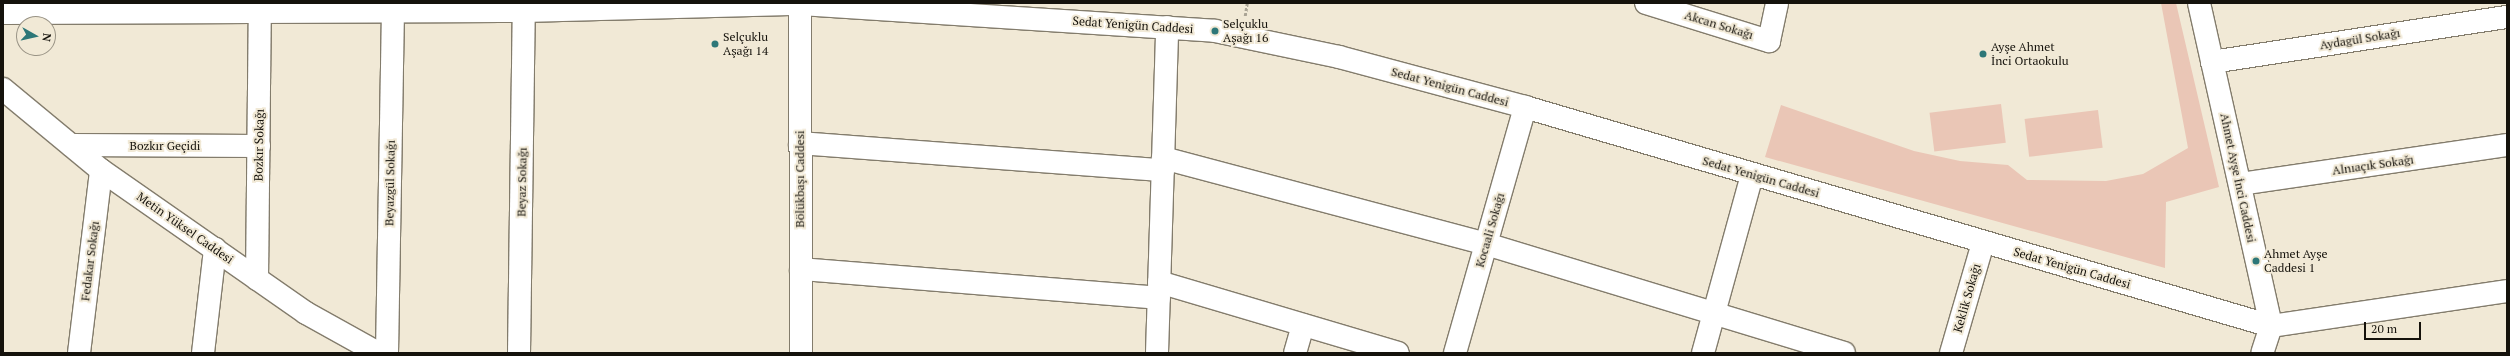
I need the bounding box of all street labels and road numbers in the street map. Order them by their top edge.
street label: Akcan Sokağı [1683,8,1755,42]
street label: Sedat Yenigün Caddesi [1072,14,1194,36]
street label: Aydagül Sokağı [2319,26,2401,52]
street label: Sedat Yenigün Caddesi [1390,64,1510,110]
street label: Bozkır Sokağı [251,109,267,181]
street label: Ahmet Ayşe İnci Caddesi [2217,112,2259,244]
street label: Bölükbaşı Caddesi [793,130,807,228]
street label: Bozkır Geçidi [130,139,200,153]
street label: Beyazgül Sokağı [382,140,398,226]
street label: Beyaz Sokağı [514,147,530,217]
street label: Alnıaçık Sokağı [2331,152,2415,178]
street label: Sedat Yenigün Caddesi [1701,153,1821,201]
street label: Metin Yüksel Caddesi [134,189,236,267]
street label: Kocaali Sokağı [1472,191,1508,269]
street label: Fedakar Sokağı [78,220,102,302]
street label: Sedat Yenigün Caddesi [2012,244,2132,292]
street label: Keklik Sokağı [1950,262,1984,334]

